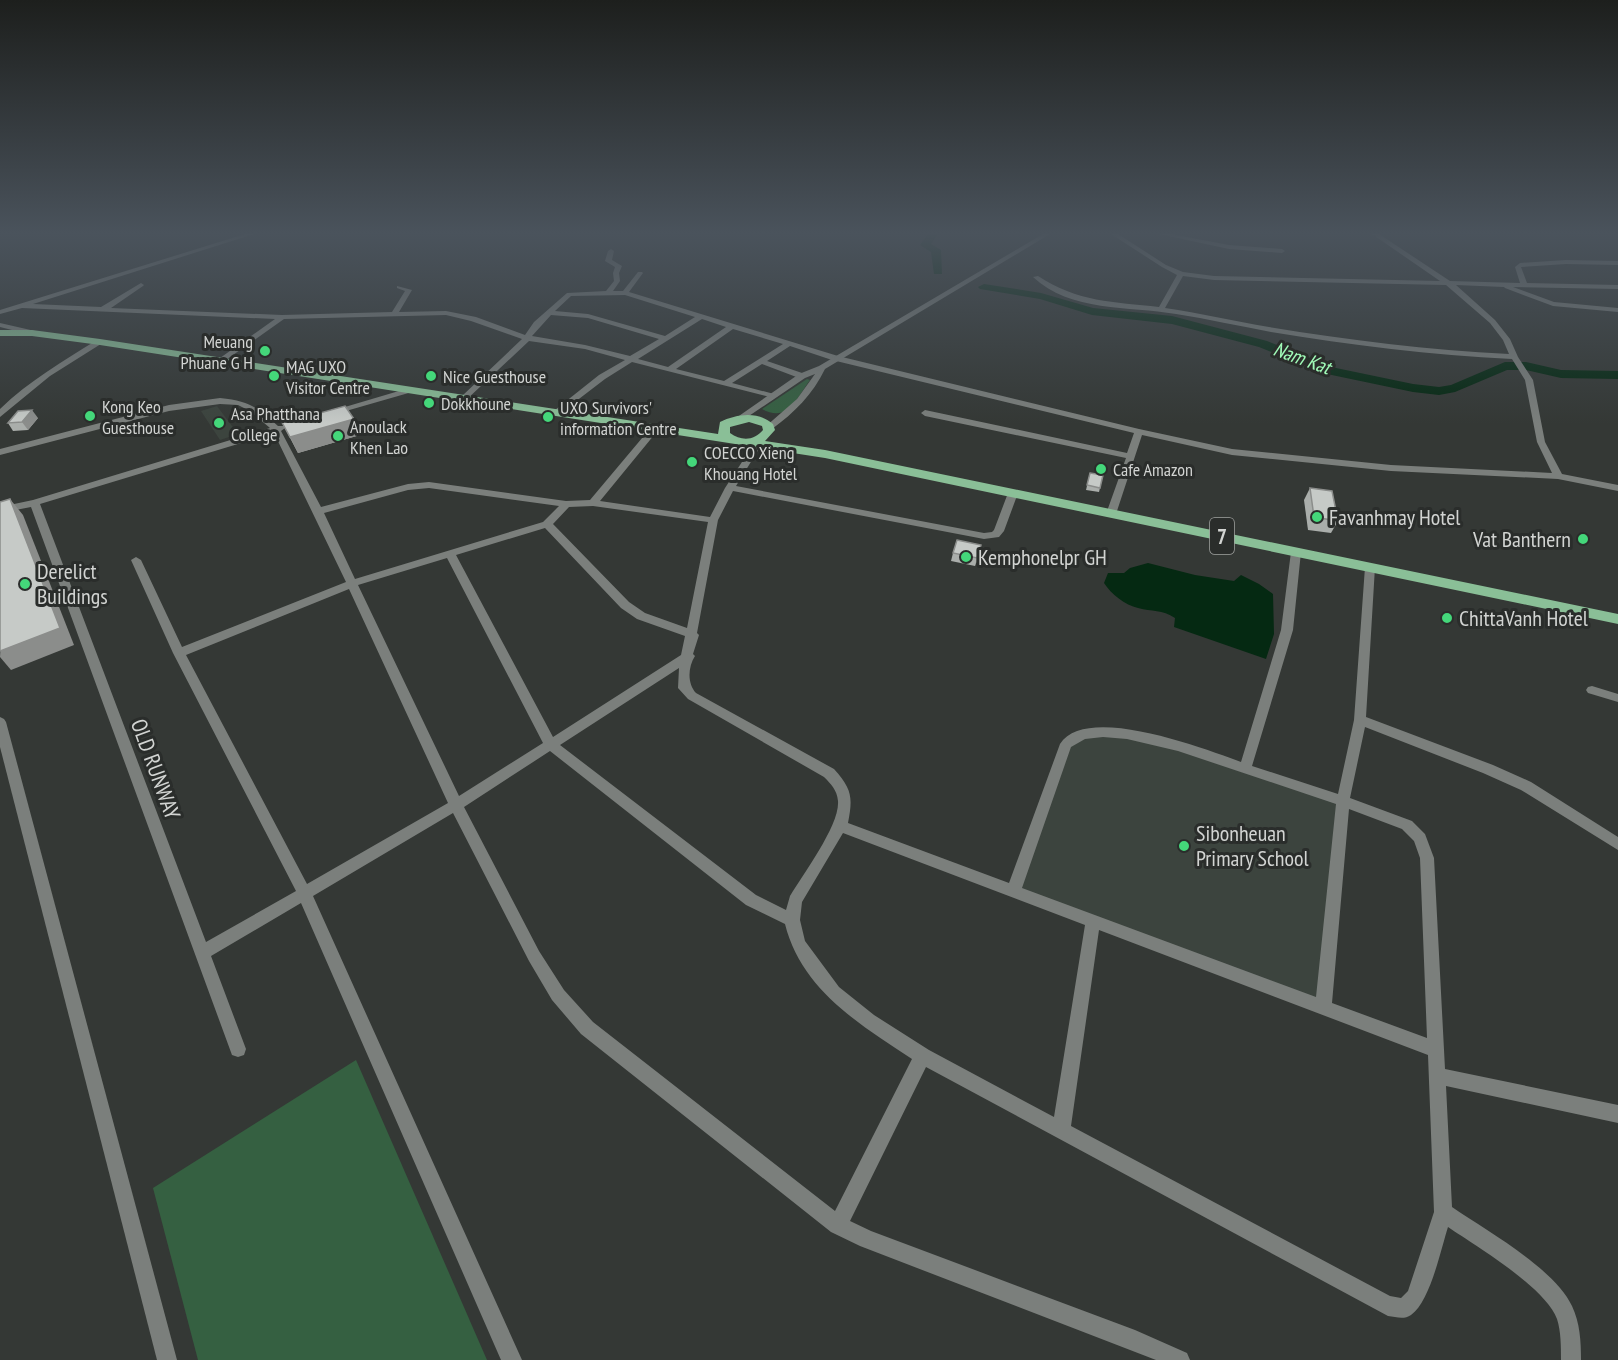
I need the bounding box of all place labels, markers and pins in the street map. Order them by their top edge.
place label: Meuang Phuane G H [180,330,253,374]
marker: Meuang Phuane G H [258,344,272,358]
place label: MAG UXO Visitor Centre [285,355,370,399]
place label: Nice Guesthouse [443,365,546,388]
marker: MAG UXO Visitor Centre [267,369,281,383]
marker: Nice Guesthouse [424,369,438,383]
place label: Dokkhoune [441,392,511,415]
place label: Kong Keo Guesthouse [102,395,174,439]
marker: Dokkhoune [422,396,436,410]
place label: UXO Survivors' information Centre [560,396,677,440]
place label: Asa Phatthana College [231,402,320,446]
marker: Kong Keo Guesthouse [83,409,97,423]
marker: UXO Survivors' information Centre [541,410,555,424]
place label: Anoulack Khen Lao [350,415,408,459]
marker: Asa Phatthana College [212,416,226,430]
marker: Anoulack Khen Lao [331,429,345,443]
place label: COECCO Xieng Khouang Hotel [704,441,798,485]
marker: COECCO Xieng Khouang Hotel [685,455,699,469]
place label: Cafe Amazon [1113,458,1193,481]
marker: Cafe Amazon [1094,462,1108,476]
place label: Favanhmay Hotel [1329,503,1461,531]
marker: Favanhmay Hotel [1310,510,1324,524]
place label: Vat Banthern [1472,525,1571,553]
marker: Vat Banthern [1576,532,1590,546]
place label: Kemphonelpr GH [978,543,1107,571]
marker: Kemphonelpr GH [959,550,973,564]
place label: Derelict Buildings [37,557,108,610]
marker: Derelict Buildings [18,577,32,591]
place label: ChittaVanh Hotel [1459,604,1589,632]
marker: ChittaVanh Hotel [1440,611,1454,625]
place label: Sibonheuan Primary School [1196,819,1310,872]
marker: Sibonheuan Primary School [1177,839,1191,853]

